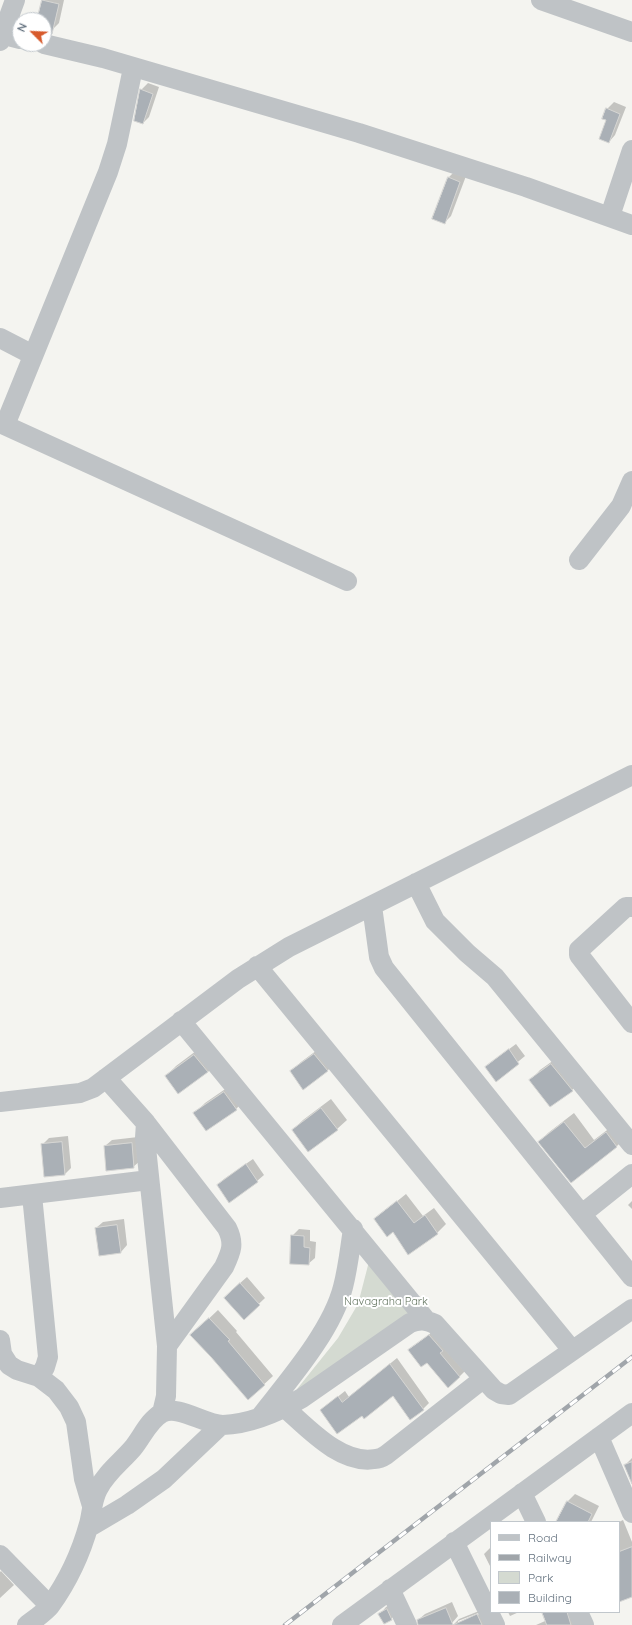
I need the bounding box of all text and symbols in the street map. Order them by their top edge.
north arrow [12,12,52,52]
text: N [14,21,30,34]
park label: Navagraha Park [344,1295,428,1309]
legend [490,1521,620,1613]
text: Road [528,1530,558,1545]
text: Railway [528,1550,572,1565]
text: Park [528,1570,553,1585]
text: Building [528,1590,572,1605]

